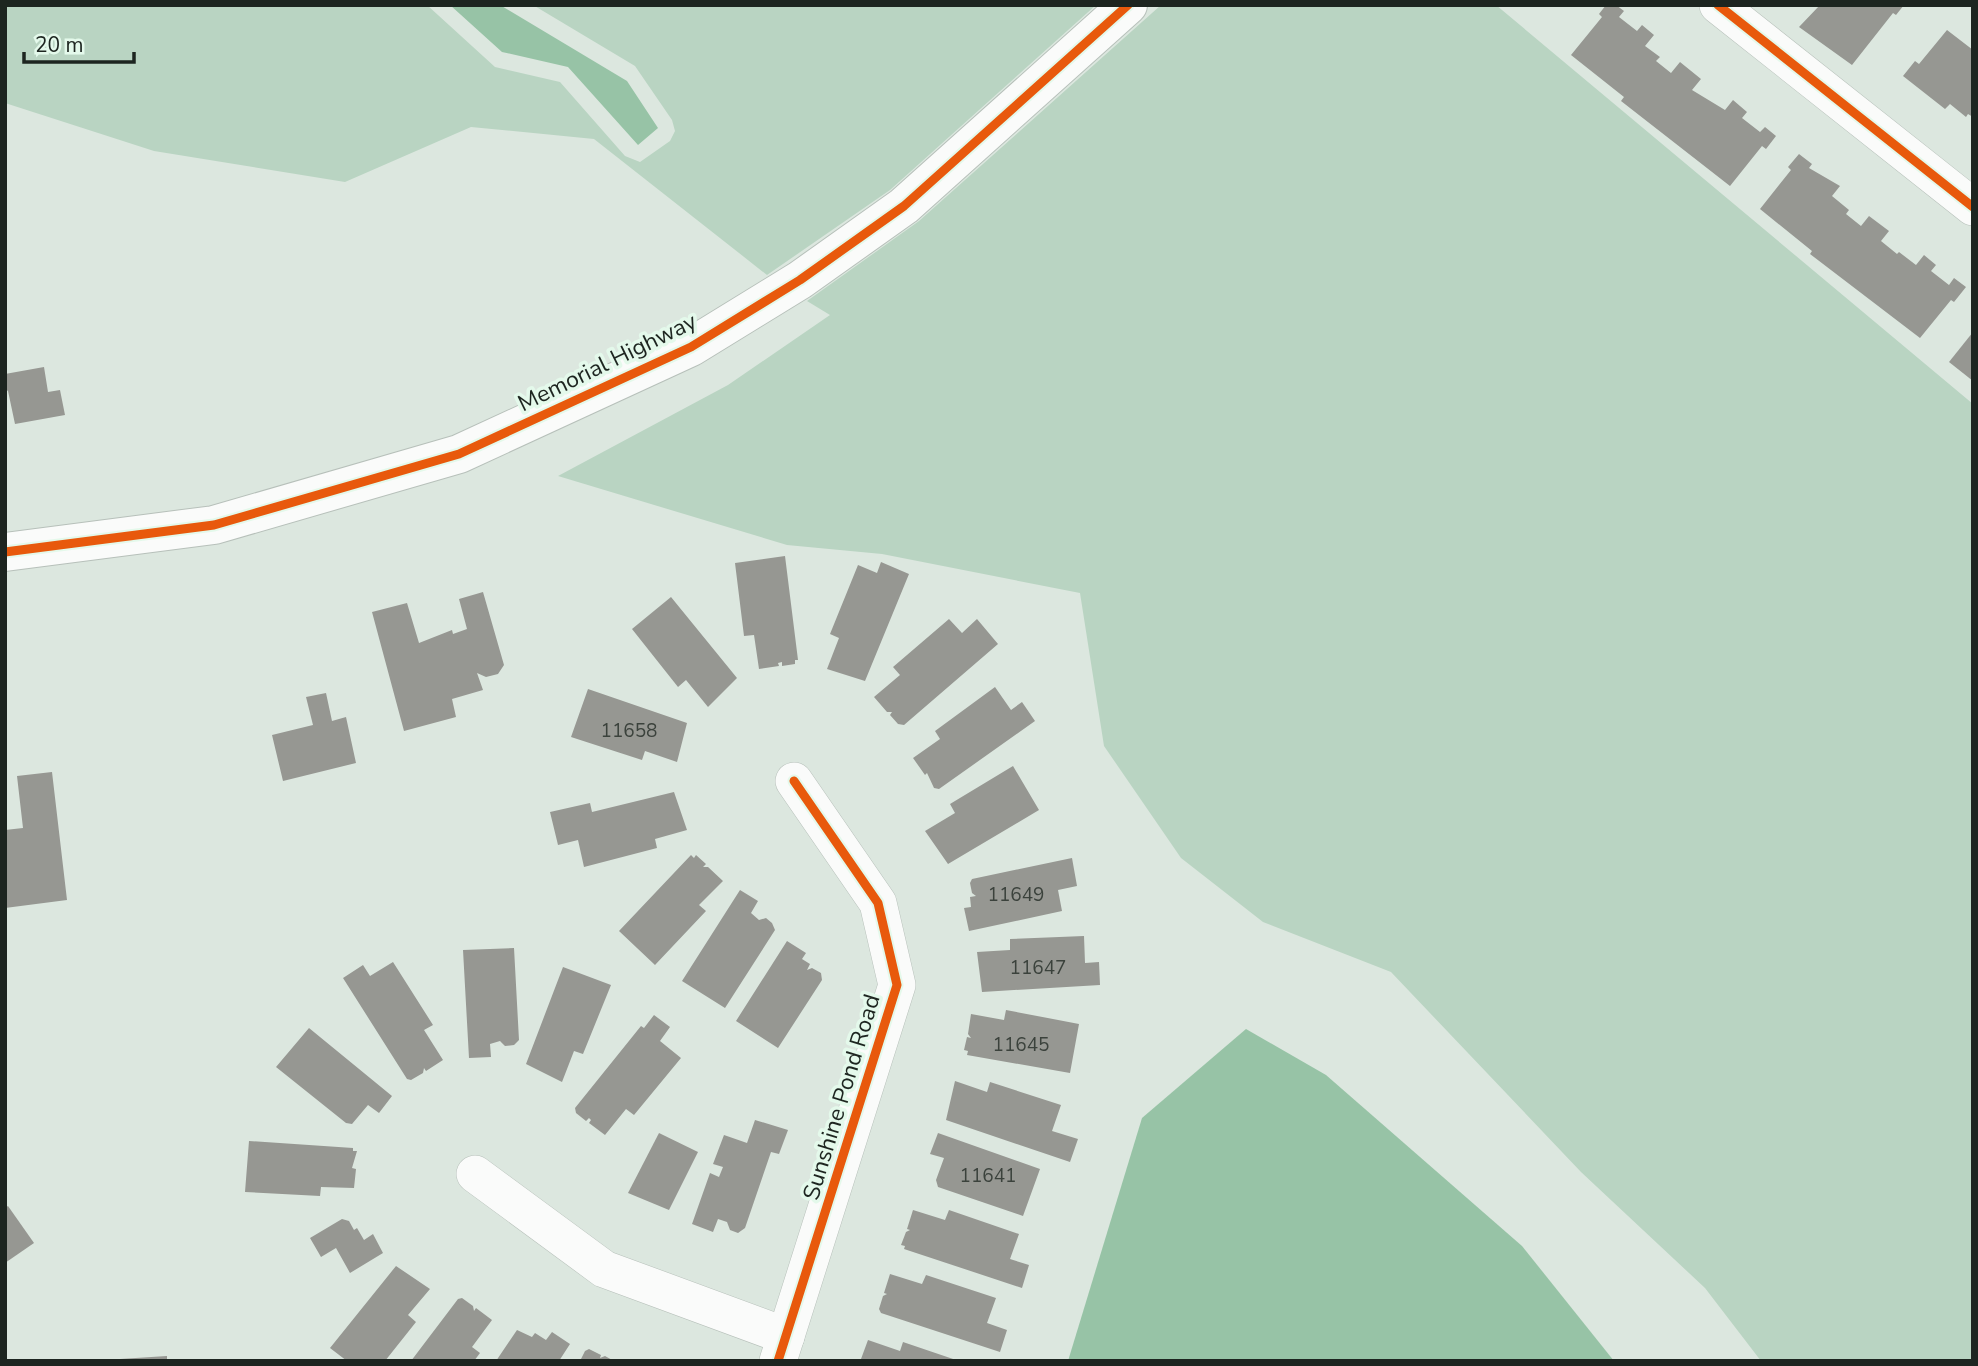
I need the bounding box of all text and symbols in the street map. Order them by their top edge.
scale bar [24,21,135,65]
text: 20 m [35,31,84,59]
street label: Memorial Highway [513,306,702,419]
house number: 11658 [600,718,658,744]
house number: 11649 [987,882,1045,908]
house number: 11647 [1009,955,1067,981]
street label: Sunshine Pond Road [795,991,888,1204]
house number: 11645 [992,1032,1050,1058]
house number: 11641 [959,1163,1017,1189]

